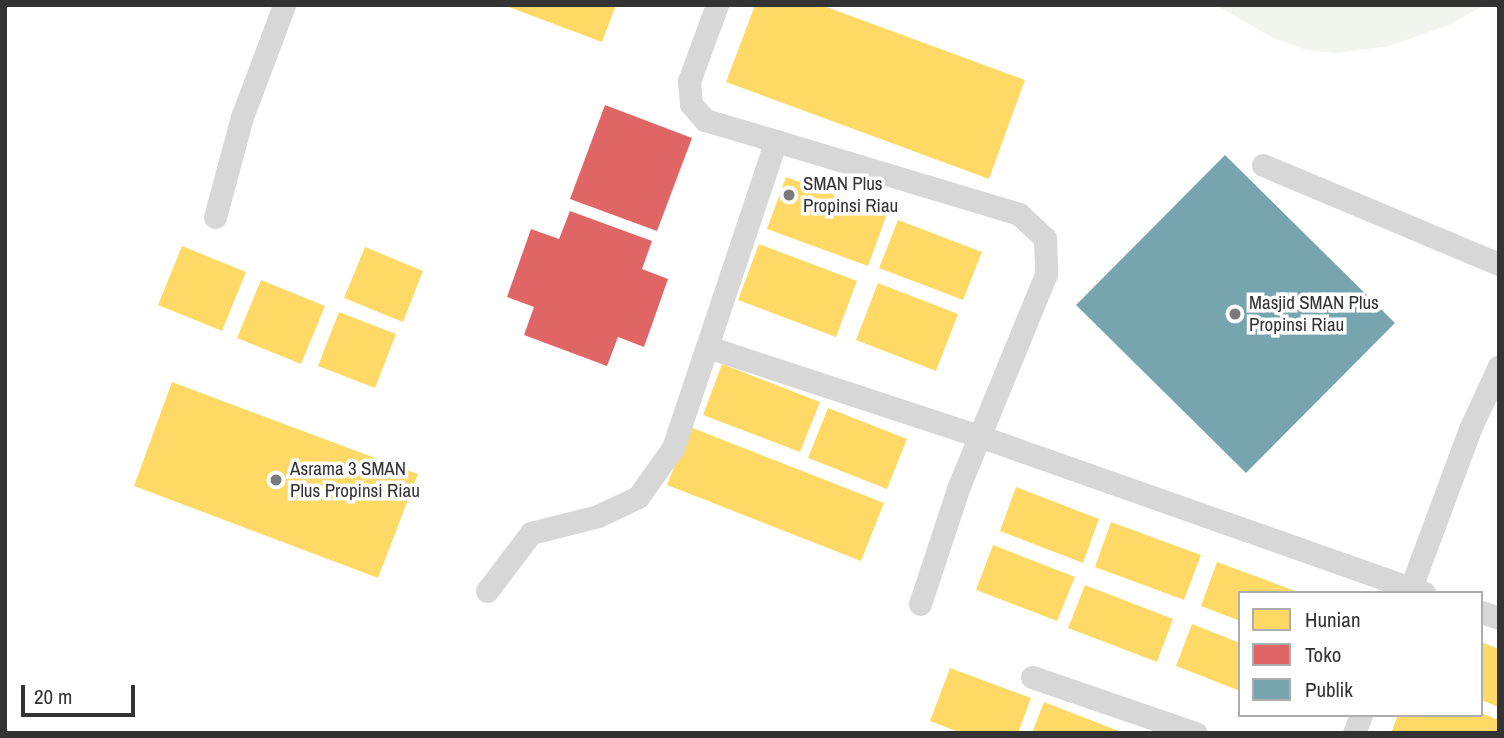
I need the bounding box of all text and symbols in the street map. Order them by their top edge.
place label: SMAN Plus Propinsi Riau [803,173,898,217]
marker: SMAN Plus Propinsi Riau [781,187,797,203]
place label: Masjid SMAN Plus Propinsi Riau [1249,292,1379,336]
marker: Masjid SMAN Plus Propinsi Riau [1227,306,1243,322]
place label: Asrama 3 SMAN Plus Propinsi Riau [290,458,420,502]
marker: Asrama 3 SMAN Plus Propinsi Riau [268,472,284,488]
legend [1238,591,1483,717]
text: Hunian [1305,605,1361,634]
text: Toko [1305,640,1341,669]
scale bar [24,672,138,716]
text: Publik [1305,675,1353,704]
text: 20 m [34,682,72,711]

